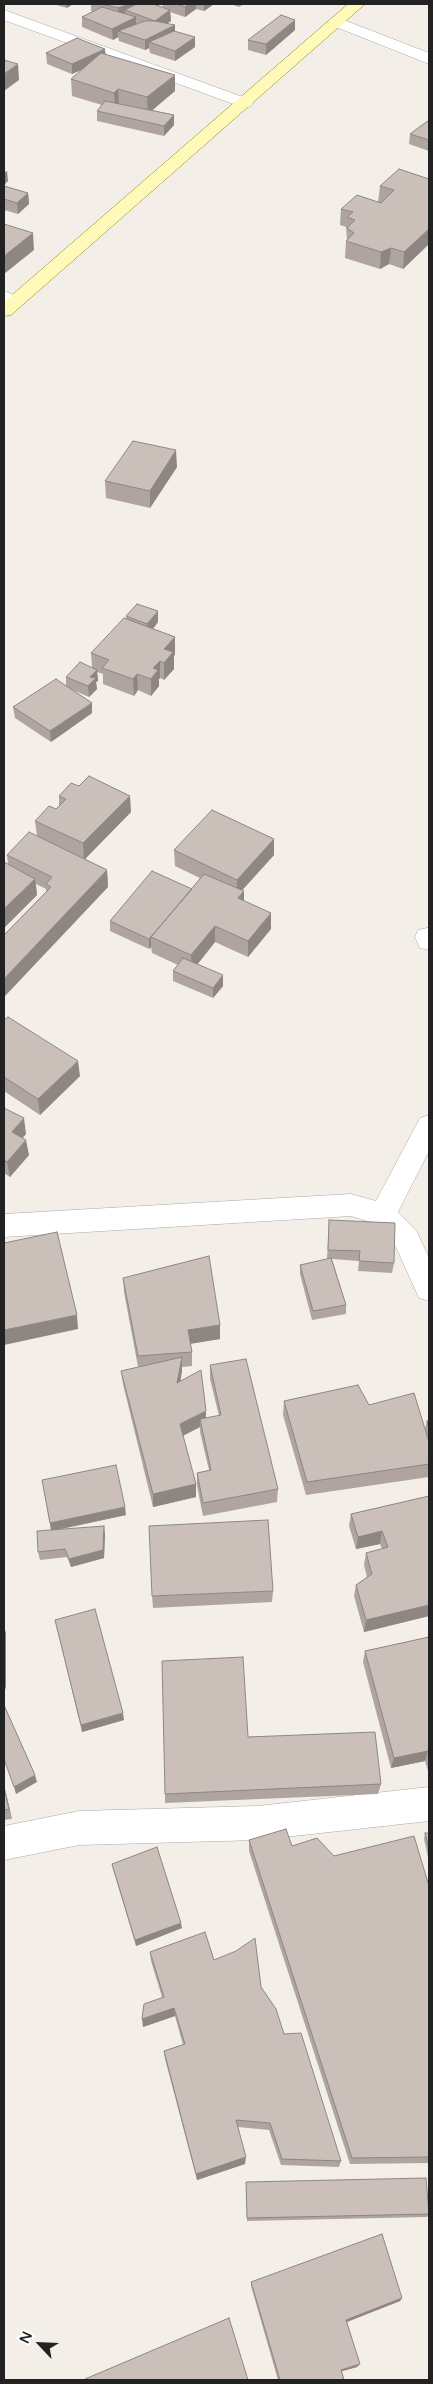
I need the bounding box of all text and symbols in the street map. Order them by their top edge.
north arrow [15,2319,65,2369]
text: N [16,2329,36,2346]

